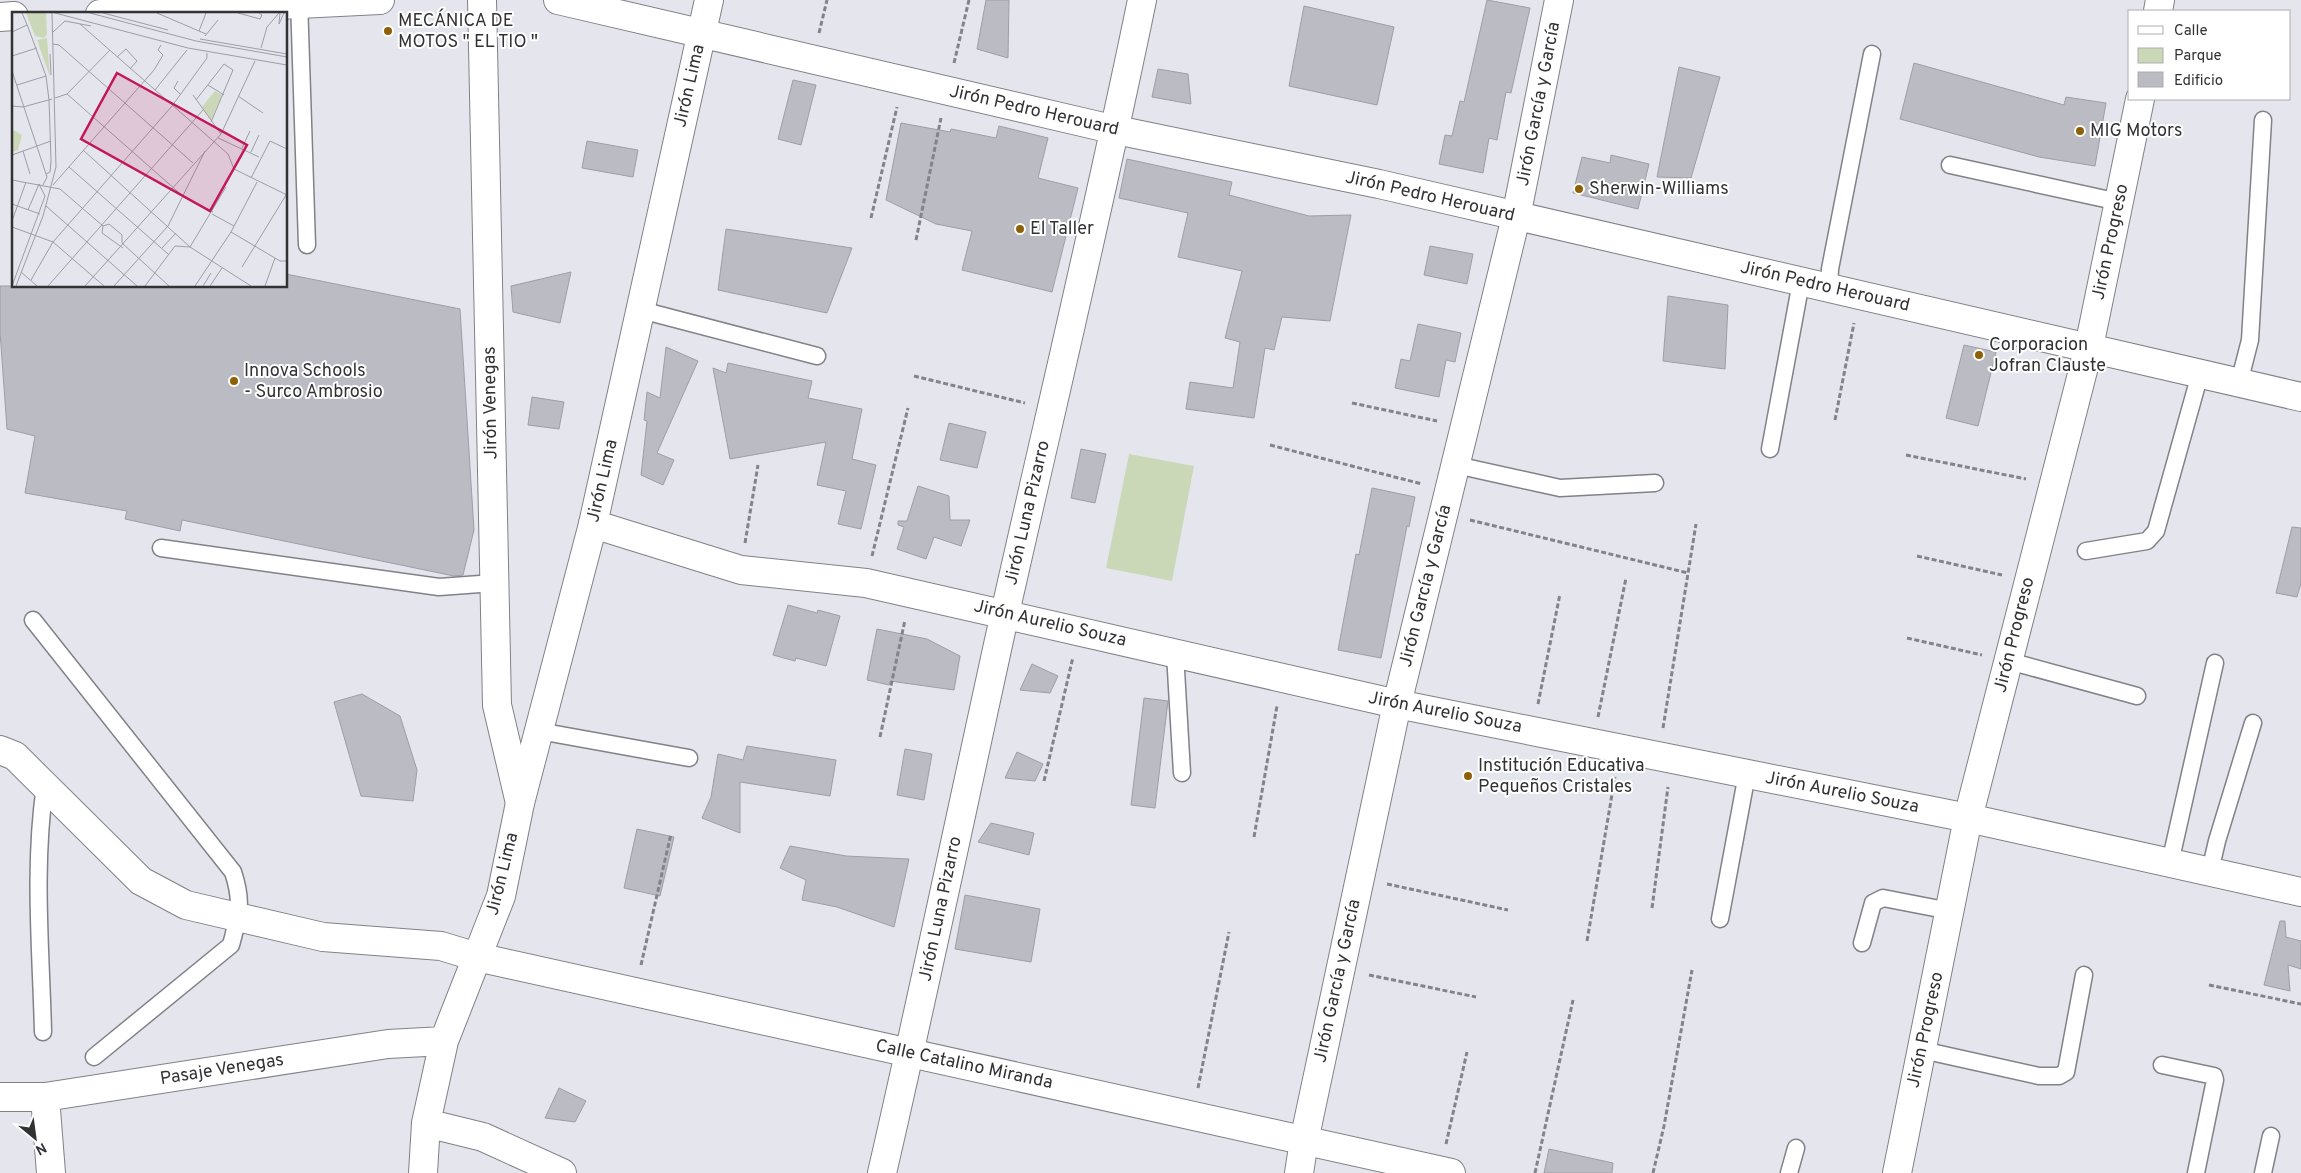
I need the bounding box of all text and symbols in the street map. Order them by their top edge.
place label: MECÁNICA DE MOTOS " EL TIO " [398,8,538,54]
legend [2128,10,2291,100]
inset map [12,12,288,288]
street label: Jirón García y García [1512,20,1566,188]
text: Calle [2174,22,2208,41]
marker: MECÁNICA DE MOTOS " EL TIO " [382,25,394,37]
street label: Jirón Lima [669,42,711,130]
text: Parque [2174,47,2222,66]
text: Edificio [2174,72,2223,91]
street label: Jirón Pedro Herouard [947,80,1121,142]
place label: MIG Motors [2090,120,2182,143]
marker: MIG Motors [2074,125,2086,137]
street label: Jirón Pedro Herouard [1343,166,1517,228]
place label: Sherwin-Williams [1589,178,1729,201]
street label: Jirón Progreso [2087,182,2135,302]
marker: Sherwin-Williams [1573,183,1585,195]
place label: El Taller [1030,218,1094,241]
marker: El Taller [1014,223,1026,235]
street label: Jirón Pedro Herouard [1738,256,1912,318]
place label: Corporacion Jofran Clauste [1989,334,2106,378]
street label: Jirón Venegas [479,346,503,460]
marker: Corporacion Jofran Clauste [1973,349,1985,361]
place label: Innova Schools - Surco Ambrosio [244,360,383,404]
marker: Innova Schools - Surco Ambrosio [228,375,240,387]
street label: Jirón Lima [582,437,624,525]
street label: Jirón Luna Pizarro [1000,438,1056,588]
street label: Jirón García y García [1395,502,1457,670]
street label: Jirón Progreso [1990,575,2040,695]
street label: Jirón Aurelio Souza [971,595,1129,653]
street label: Jirón Aurelio Souza [1366,687,1524,739]
place label: Institución Educativa Pequeños Cristales [1478,755,1645,799]
street label: Jirón Aurelio Souza [1763,767,1921,819]
marker: Institución Educativa Pequeños Cristales [1462,770,1474,782]
street label: Jirón Lima [482,830,524,918]
street label: Jirón Luna Pizarro [914,834,968,984]
street label: Jirón García y García [1309,897,1367,1065]
street label: Jirón Progreso [1902,970,1950,1090]
street label: Calle Catalino Miranda [873,1035,1055,1095]
street label: Pasaje Venegas [158,1049,286,1091]
north arrow [10,1113,60,1163]
text: N [32,1138,49,1158]

